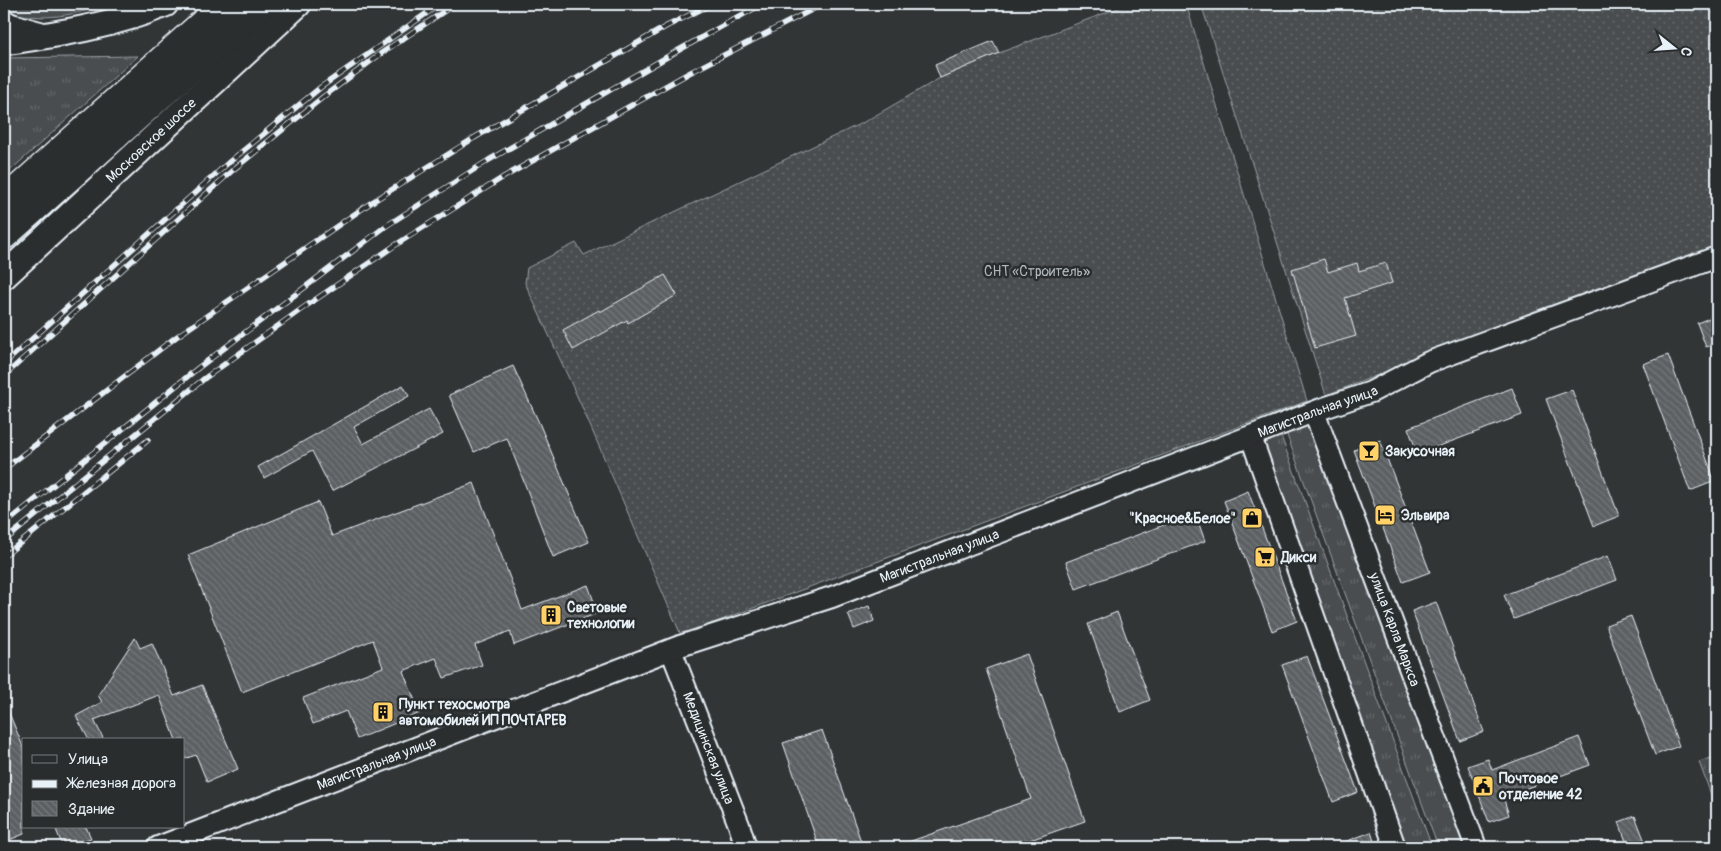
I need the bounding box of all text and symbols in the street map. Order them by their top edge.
north arrow [1648,22,1698,72]
text: С [1676,45,1695,59]
street label: Московское шоссе [102,94,200,186]
park label: СНТ «Строитель» [984,263,1090,280]
street label: Магистральная улица [1255,381,1381,441]
bar icon: Закусочная [1357,439,1381,463]
place label: Закусочная [1385,443,1455,460]
hotel icon: Эльвира [1373,503,1397,527]
shop icon: "Красное&Белое" [1240,506,1264,530]
place label: Эльвира [1401,507,1450,524]
place label: "Красное&Белое" [1129,510,1236,527]
street label: Магистральная улица [877,525,1001,586]
supermarket icon: Дикси [1253,545,1277,569]
place label: Дикси [1280,549,1317,566]
street label: улица Карла Маркса [1366,569,1424,689]
place label: Световые технологии [567,599,635,632]
building icon: Световые технологии [539,603,563,627]
street label: Медицинская улица [680,689,739,806]
place label: Пункт техосмотра автомобилей ИП ПОЧТАРЕВ [399,696,567,729]
building icon: Пункт техосмотра автомобилей ИП ПОЧТАРЕВ [371,700,395,724]
street label: Магистральная улица [314,732,438,794]
legend [22,738,185,828]
text: Улица [68,750,108,769]
place label: Почтовое отделение 42 [1498,770,1582,803]
text: Железная дорога [66,774,176,793]
public building icon: Почтовое отделение 42 [1471,774,1495,798]
text: Здание [68,800,115,819]

